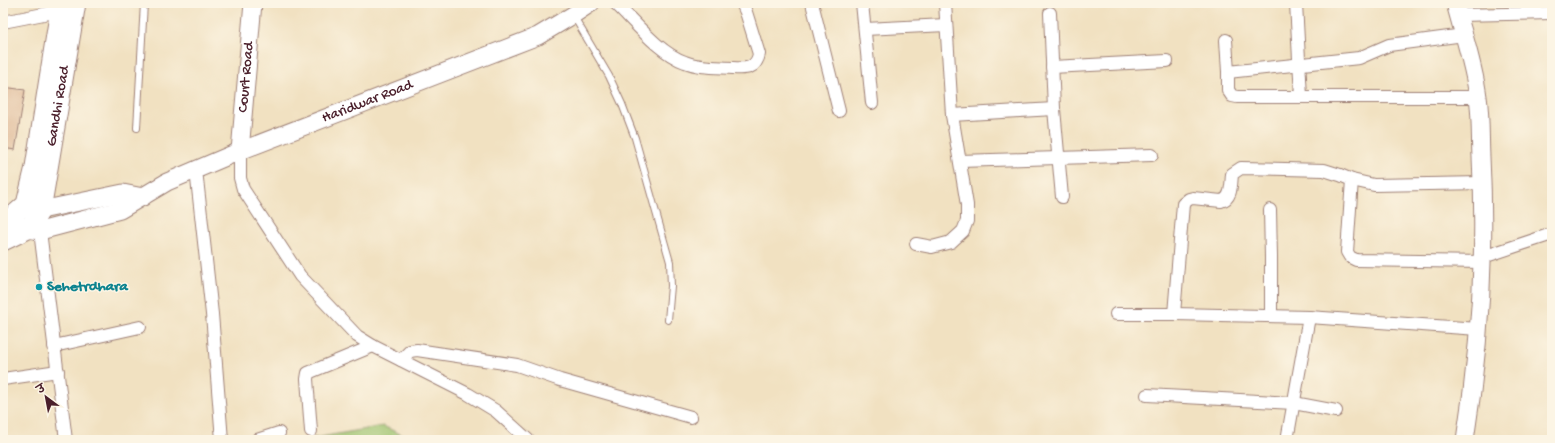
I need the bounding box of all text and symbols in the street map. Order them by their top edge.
street label: Court Road [234,40,259,113]
street label: Gandhi Road [43,63,74,148]
street label: Haridwar Road [320,76,417,127]
place label: Sehetrdhara [47,278,128,296]
marker: Sehetrdhara [34,282,44,292]
north arrow [26,377,66,417]
text: उ [34,381,49,398]

